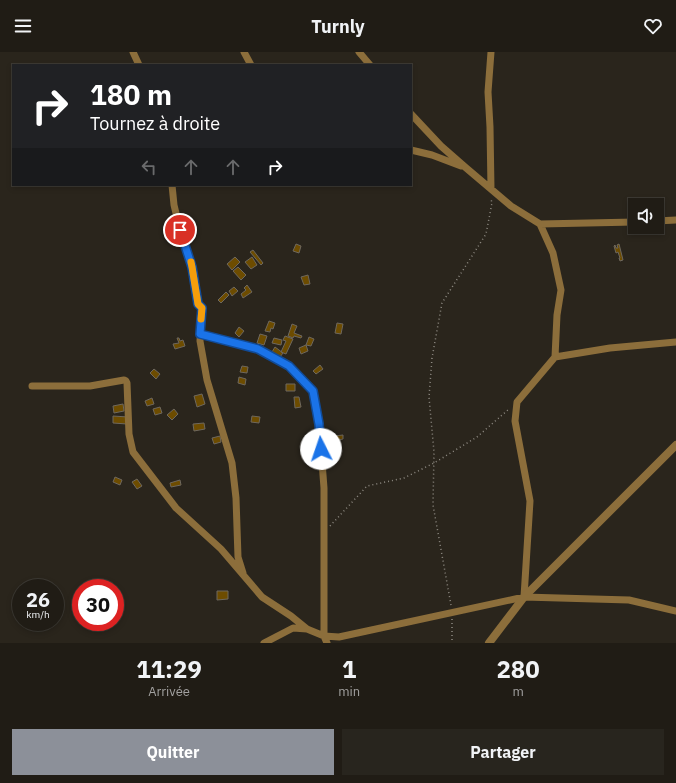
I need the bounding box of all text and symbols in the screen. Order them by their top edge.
icon: menu [12,15,34,37]
text: Turnly [311,15,365,38]
icon: heart [642,15,664,37]
text: 180 m [90,76,172,113]
icon: right [24,80,76,132]
text: Tournez à droite [90,112,220,135]
icon: left [138,156,160,178]
icon: ahead [180,156,202,178]
icon: ahead [222,156,244,178]
icon: right [264,156,286,178]
map controls [628,198,664,234]
button: sound [628,198,664,234]
pin [163,213,197,247]
icon: arrive [169,219,191,241]
position arrow [300,428,342,470]
speed limit sign: 30 [72,579,124,631]
text: 26 [26,586,50,613]
text: km/h [26,608,50,621]
text: 11:29 [136,653,202,685]
text: 1 [342,653,356,685]
text: 280 [496,653,540,685]
text: Arrivée [148,683,190,700]
text: min [338,683,360,700]
text: m [512,683,524,700]
button: Quitter [12,729,334,775]
button: Partager [342,729,664,775]

